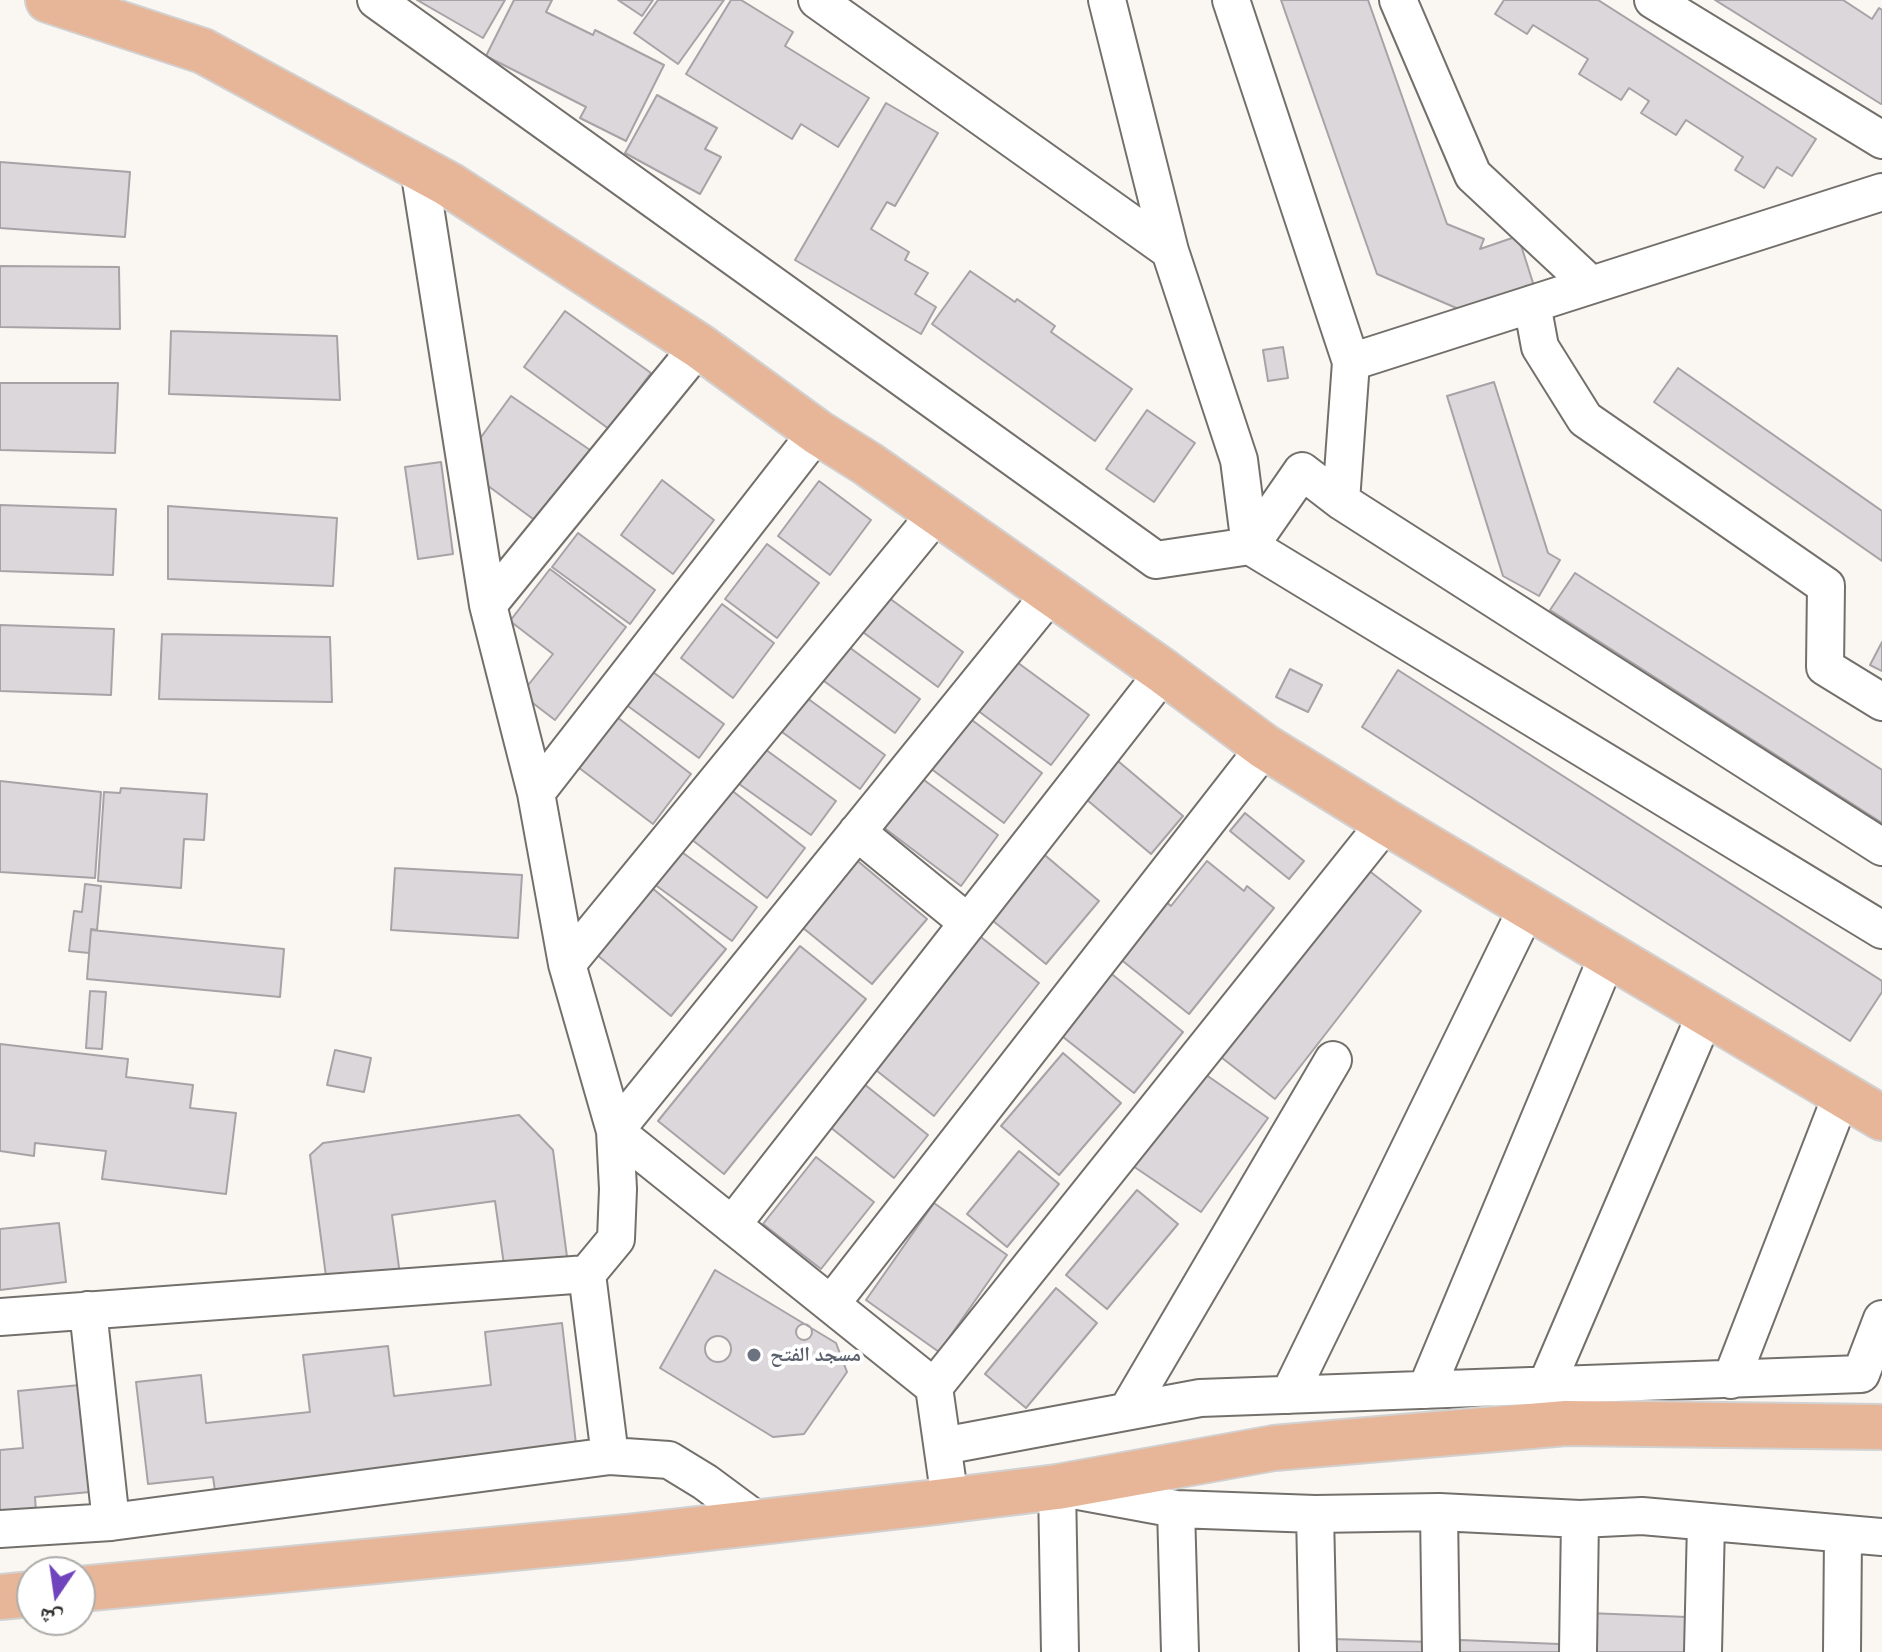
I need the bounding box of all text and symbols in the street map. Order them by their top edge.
place label: مسجد الفتح [770,1343,861,1367]
marker: مسجد الفتح [745,1346,763,1364]
north arrow [16,1556,96,1636]
text: ش [37,1602,65,1634]

